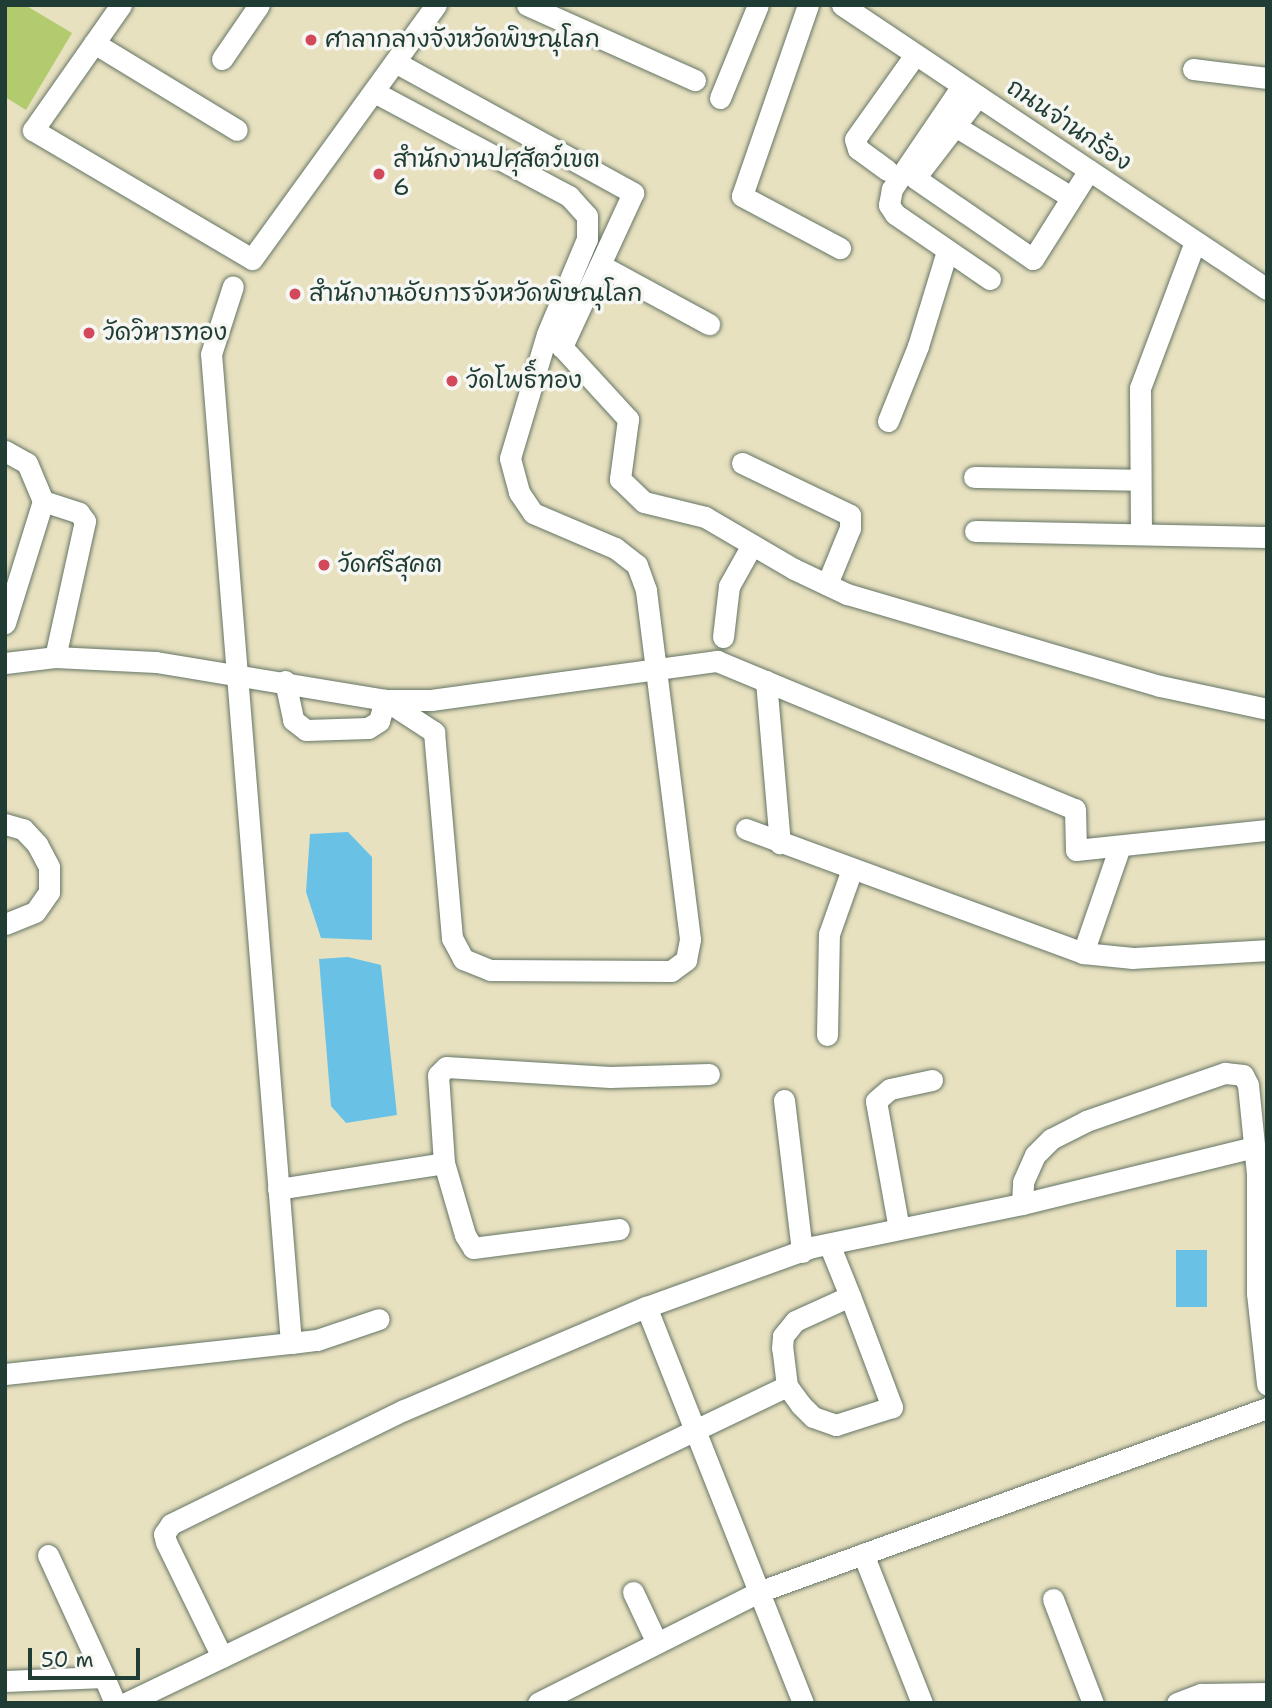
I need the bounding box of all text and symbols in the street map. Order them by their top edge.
place label: ศาลากลางจังหวัดพิษณุโลก [325,26,600,54]
marker: ศาลากลางจังหวัดพิษณุโลก [303,32,319,48]
street label: ถนนจ่านกร้อง [1001,73,1137,177]
place label: สำนักงานปศุสัตว์เขต 6 [393,146,600,202]
marker: สำนักงานปศุสัตว์เขต 6 [371,166,387,182]
place label: สำนักงานอัยการจังหวัดพิษณุโลก [309,280,642,308]
marker: สำนักงานอัยการจังหวัดพิษณุโลก [287,286,303,302]
place label: วัดวิหารทอง [103,319,227,347]
marker: วัดวิหารทอง [81,325,97,341]
place label: วัดโพธิ์ทอง [466,367,582,395]
marker: วัดโพธิ์ทอง [444,373,460,389]
place label: วัดศรีสุคต [338,551,442,579]
marker: วัดศรีสุคต [316,557,332,573]
scale bar [32,1634,144,1678]
text: 50 m [41,1646,94,1674]

